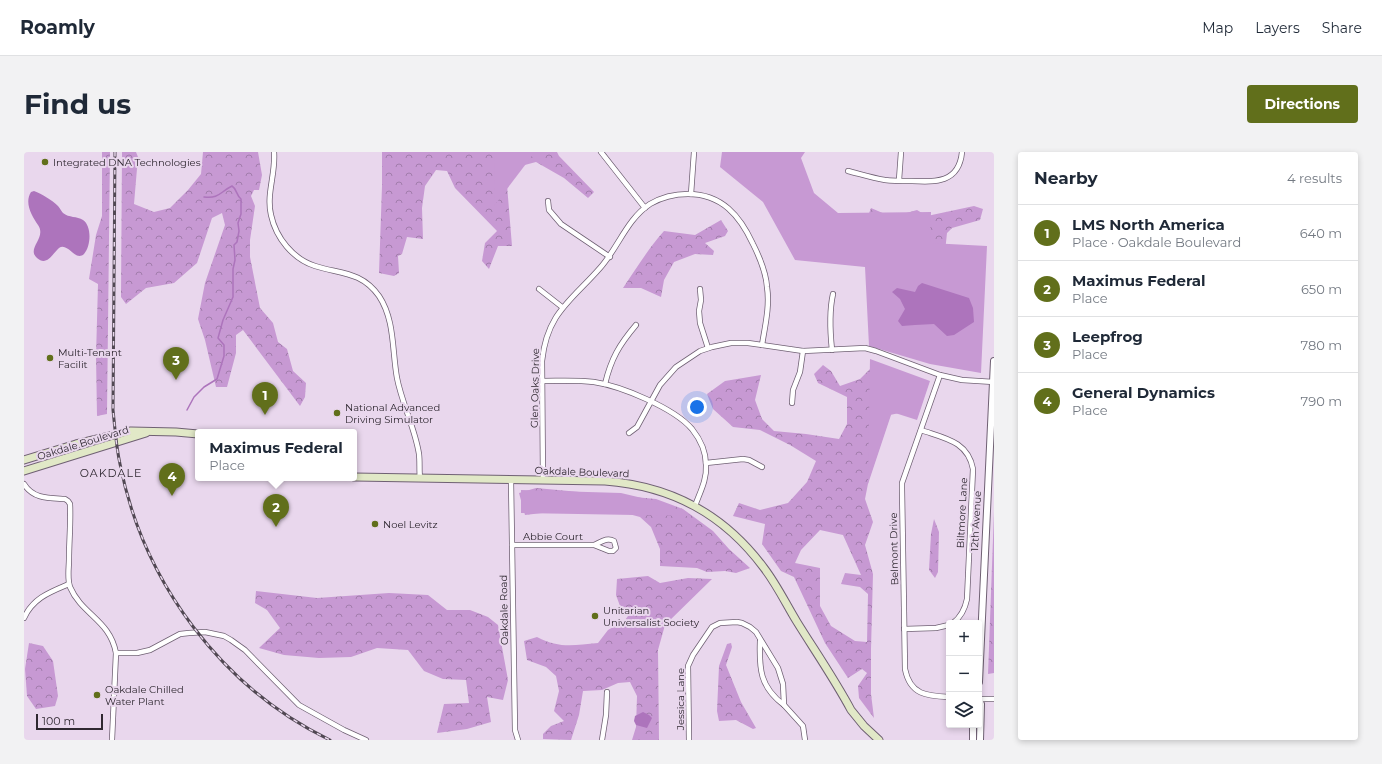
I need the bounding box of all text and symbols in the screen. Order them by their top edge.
text: Roamly [20,16,95,39]
text: Map [1202,19,1233,37]
text: Layers [1255,19,1300,37]
text: Share [1322,19,1362,37]
button: Directions [1247,85,1358,123]
text: Find us [24,87,131,121]
place label: Integrated DNA Technologies [53,156,201,169]
marker: Integrated DNA Technologies [40,157,50,167]
text: Nearby [1034,168,1098,188]
text: 4 results [1287,170,1342,186]
text: LMS North America [1072,215,1225,234]
text: 1 [1044,225,1050,241]
text: 640 m [1300,225,1342,241]
text: Place · Oakdale Boulevard [1072,234,1241,250]
text: Maximus Federal [1072,271,1206,290]
text: 2 [1043,281,1051,297]
text: 650 m [1301,281,1342,297]
text: Place [1072,290,1108,306]
text: Leepfrog [1072,327,1143,346]
text: 3 [1043,337,1051,353]
text: 780 m [1300,337,1342,353]
place label: Multi-Tenant Facilit [58,346,122,371]
text: Place [1072,346,1108,362]
pin: 3 [163,347,189,380]
street label: Glen Oaks Drive [528,348,542,428]
marker: Multi-Tenant Facilit [45,353,55,363]
pin: 1 [252,382,278,415]
text: General Dynamics [1072,383,1215,402]
text: 4 [1043,393,1051,409]
text: 790 m [1301,393,1342,409]
your location [687,397,707,417]
place label: National Advanced Driving Simulator [345,401,440,426]
text: Place [1072,402,1108,418]
marker: National Advanced Driving Simulator [332,408,342,418]
street label: Oakdale Boulevard [36,423,130,463]
popup [195,429,357,481]
text: Maximus Federal [209,438,343,457]
text: Place [209,457,245,473]
pin: 4 [159,463,185,496]
street label: Oakdale Boulevard [534,464,630,480]
district label: OAKDALE [80,466,142,480]
street label: Biltmore Lane [954,477,970,549]
street label: 12th Avenue [968,490,984,552]
pin: 2 [263,494,289,527]
street label: Belmont Drive [887,512,901,586]
place label: Noel Levitz [383,518,438,531]
marker: Noel Levitz [370,519,380,529]
street label: Abbie Court [523,530,583,543]
street label: Oakdale Road [497,575,511,645]
place label: Unitarian Universalist Society [603,604,700,629]
marker: Unitarian Universalist Society [590,611,600,621]
map controls [946,620,982,728]
button: + [946,620,982,656]
button: − [946,656,982,692]
street label: Jessica Lane [674,668,687,731]
place label: Oakdale Chilled Water Plant [105,683,184,708]
marker: Oakdale Chilled Water Plant [92,690,102,700]
button: layers [946,692,982,728]
scale bar [36,712,103,731]
text: 100 m [42,714,75,728]

